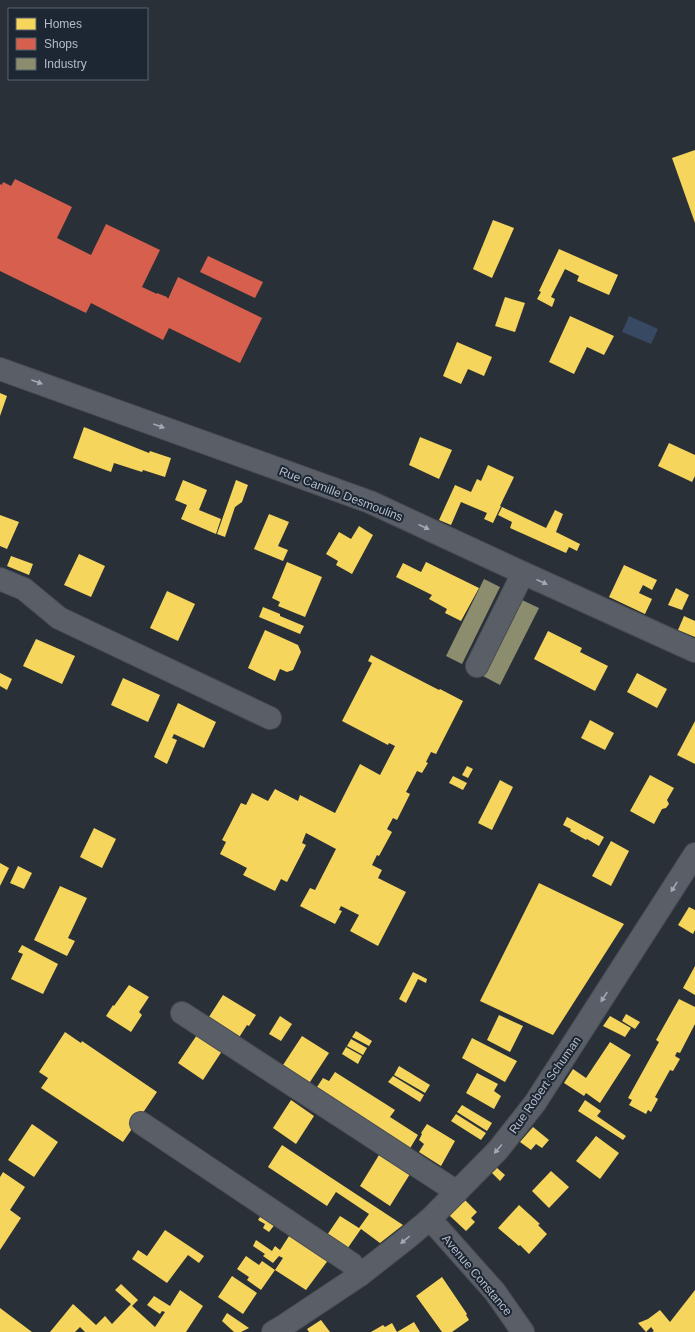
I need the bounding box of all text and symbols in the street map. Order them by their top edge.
legend [8,8,148,80]
text: Homes [44,17,82,31]
text: Shops [44,37,78,51]
text: Industry [44,57,87,71]
one-way arrow [31,380,43,386]
one-way arrow [153,424,165,430]
street label: Rue Camille Desmoulins [277,464,405,524]
one-way arrow [419,524,430,530]
one-way arrow [537,579,548,585]
one-way arrow [670,881,677,893]
one-way arrow [600,991,608,1002]
street label: Rue Robert Schuman [506,1034,584,1136]
one-way arrow [494,1144,503,1154]
street label: Avenue Constance [439,1232,515,1319]
one-way arrow [400,1235,410,1244]

